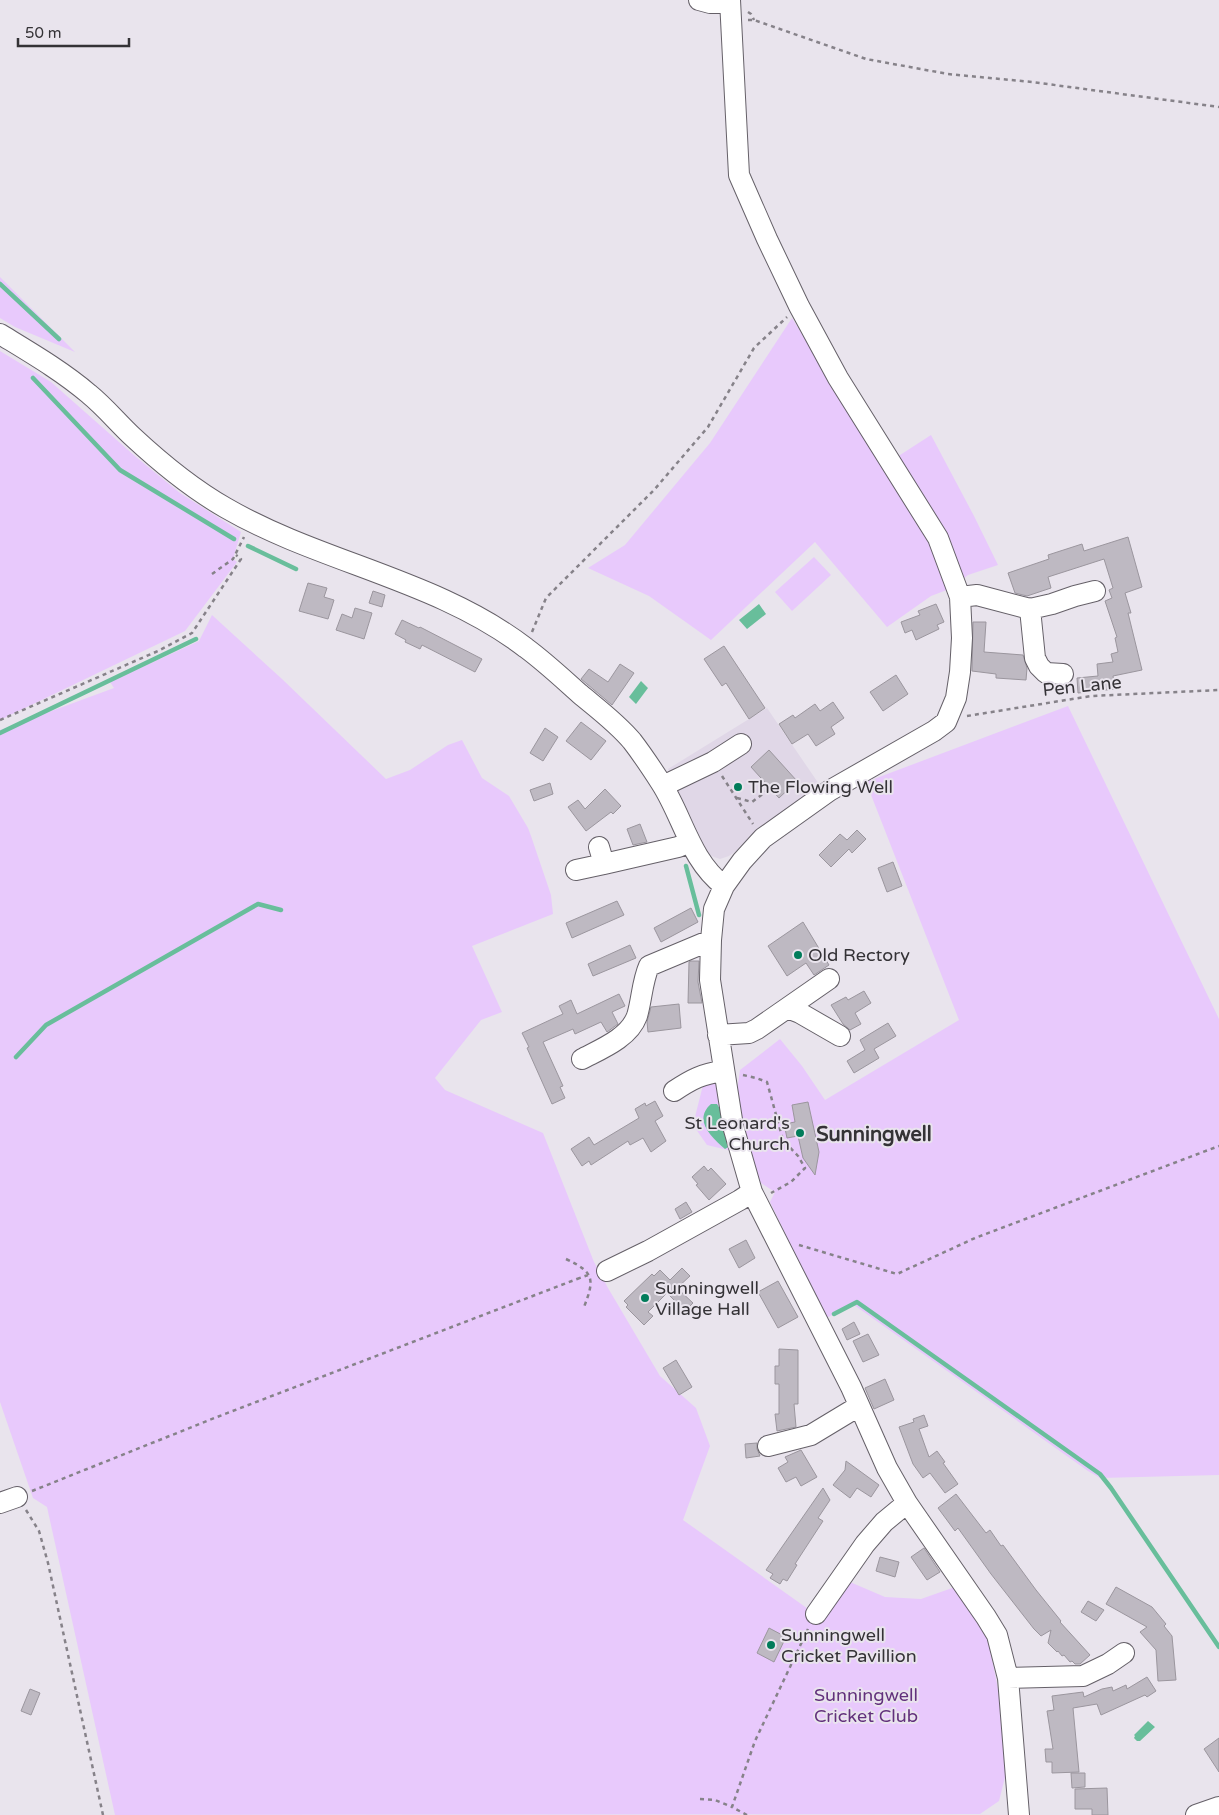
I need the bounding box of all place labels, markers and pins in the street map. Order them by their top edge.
place label: The Flowing Well [748,776,893,798]
marker: The Flowing Well [732,781,744,793]
place label: Old Rectory [808,944,910,966]
marker: Old Rectory [792,949,804,961]
place label: St Leonard's Church [685,1112,790,1155]
marker: St Leonard's Church [794,1127,806,1139]
place label: Sunningwell Village Hall [655,1277,759,1320]
marker: Sunningwell Village Hall [639,1292,651,1304]
place label: Sunningwell Cricket Pavillion [781,1624,917,1667]
marker: Sunningwell Cricket Pavillion [765,1639,777,1651]

